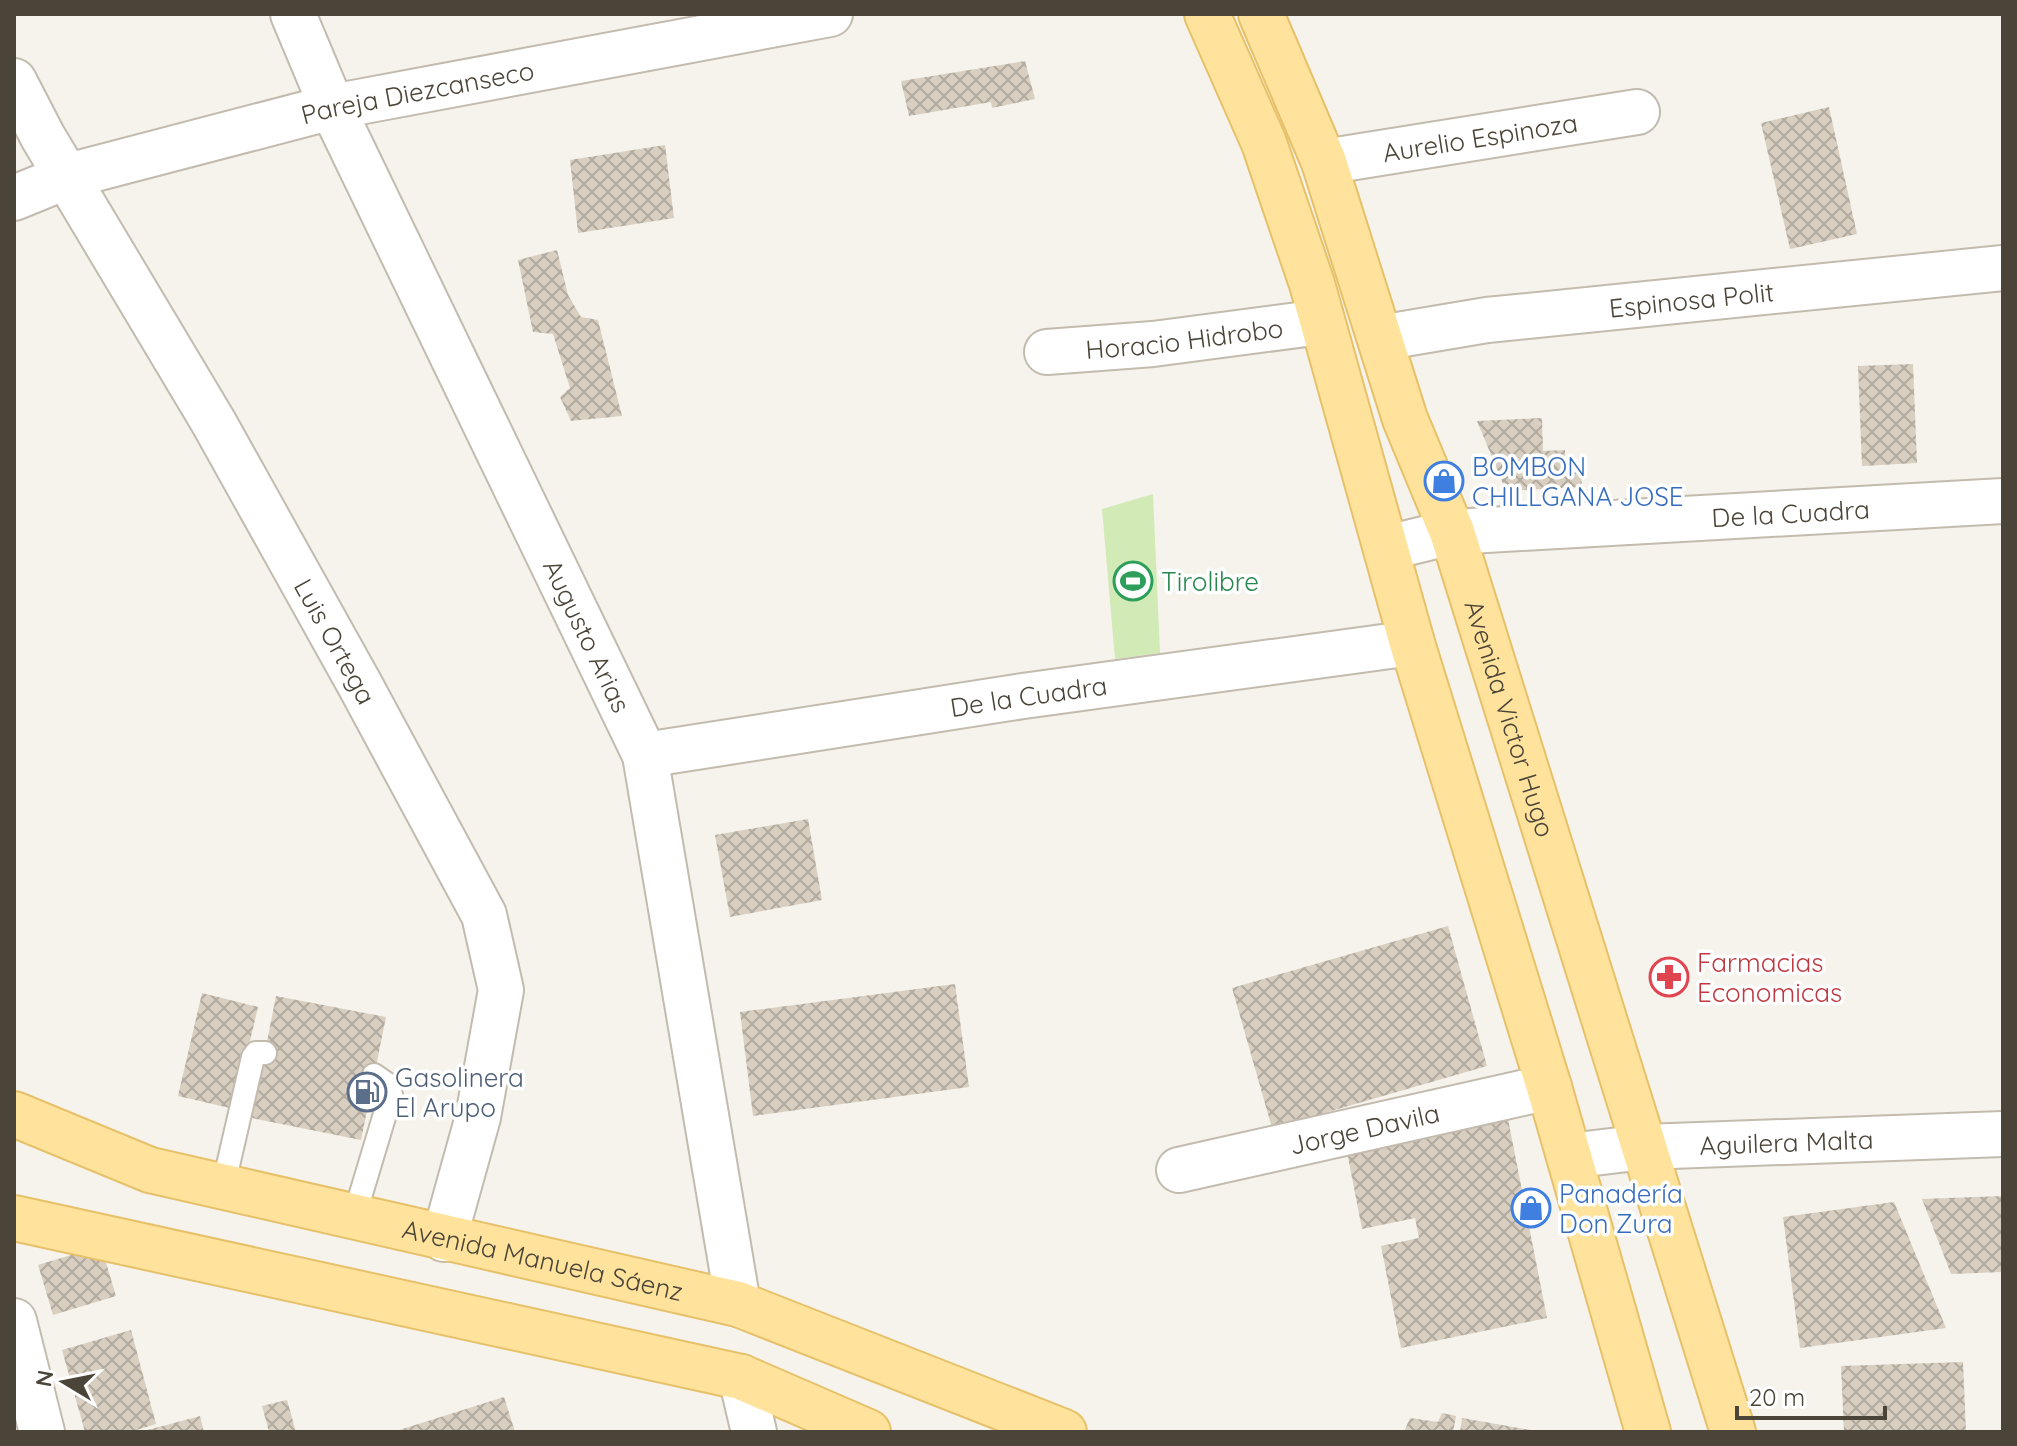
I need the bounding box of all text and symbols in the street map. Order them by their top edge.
street label: Pareja Diezcanseco [297,53,537,131]
street label: Aurelio Espinoza [1380,105,1580,169]
street label: Espinosa Polit [1607,275,1776,324]
street label: Horacio Hidrobo [1084,311,1285,366]
place label: BOMBON CHILLGANA JOSE [1472,450,1684,513]
shop icon: BOMBON CHILLGANA JOSE [1423,460,1465,502]
street label: De la Cuadra [1711,492,1871,534]
street label: Augusto Arias [536,554,638,718]
sports icon: Tirolibre [1112,560,1154,602]
place label: Tirolibre [1161,565,1259,598]
street label: Luis Ortega [287,573,384,710]
street label: Avenida Victor Hugo [1458,596,1563,841]
street label: De la Cuadra [948,668,1109,724]
place label: Farmacias Economicas [1697,946,1842,1009]
pharmacy icon: Farmacias Economicas [1648,956,1690,998]
place label: Gasolinera El Arupo [395,1061,524,1124]
fuel station icon: Gasolinera El Arupo [346,1071,388,1113]
street label: Jorge Davila [1286,1096,1443,1161]
street label: Aguilera Malta [1699,1122,1874,1161]
place label: Panadería Don Zura [1559,1177,1683,1240]
shop icon: Panadería Don Zura [1510,1187,1552,1229]
street label: Avenida Manuela Sáenz [399,1212,686,1307]
north arrow [24,1342,104,1422]
text: N [29,1368,59,1389]
scale bar [1737,1370,1885,1420]
text: 20 m [1749,1382,1805,1412]

